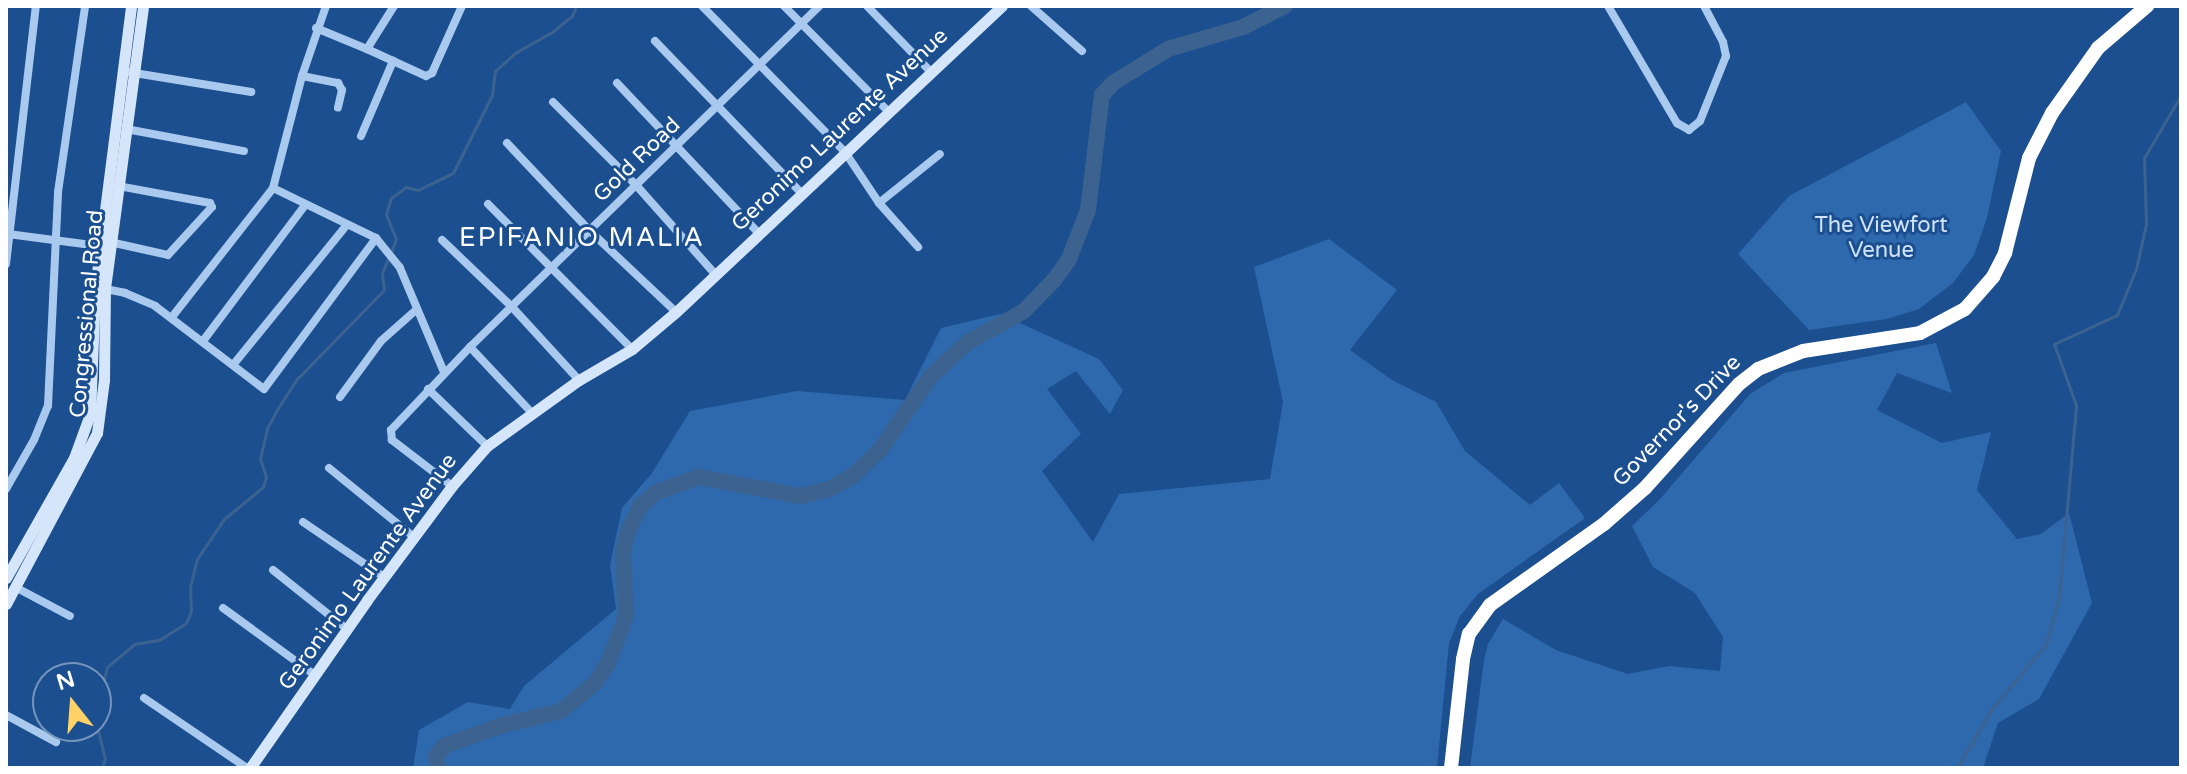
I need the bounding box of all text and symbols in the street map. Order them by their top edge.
street label: Geronimo Laurente Avenue [726,23,954,237]
street label: Gold Road [588,112,686,208]
street label: Congressional Road [65,209,109,419]
park label: The Viewfort Venue [1814,212,1948,264]
district label: EPIFANIO MALIA [459,222,705,254]
street label: Governor's Drive [1607,350,1747,492]
street label: Geronimo Laurente Avenue [273,449,463,695]
north arrow [32,662,112,742]
text: N [53,666,78,696]

